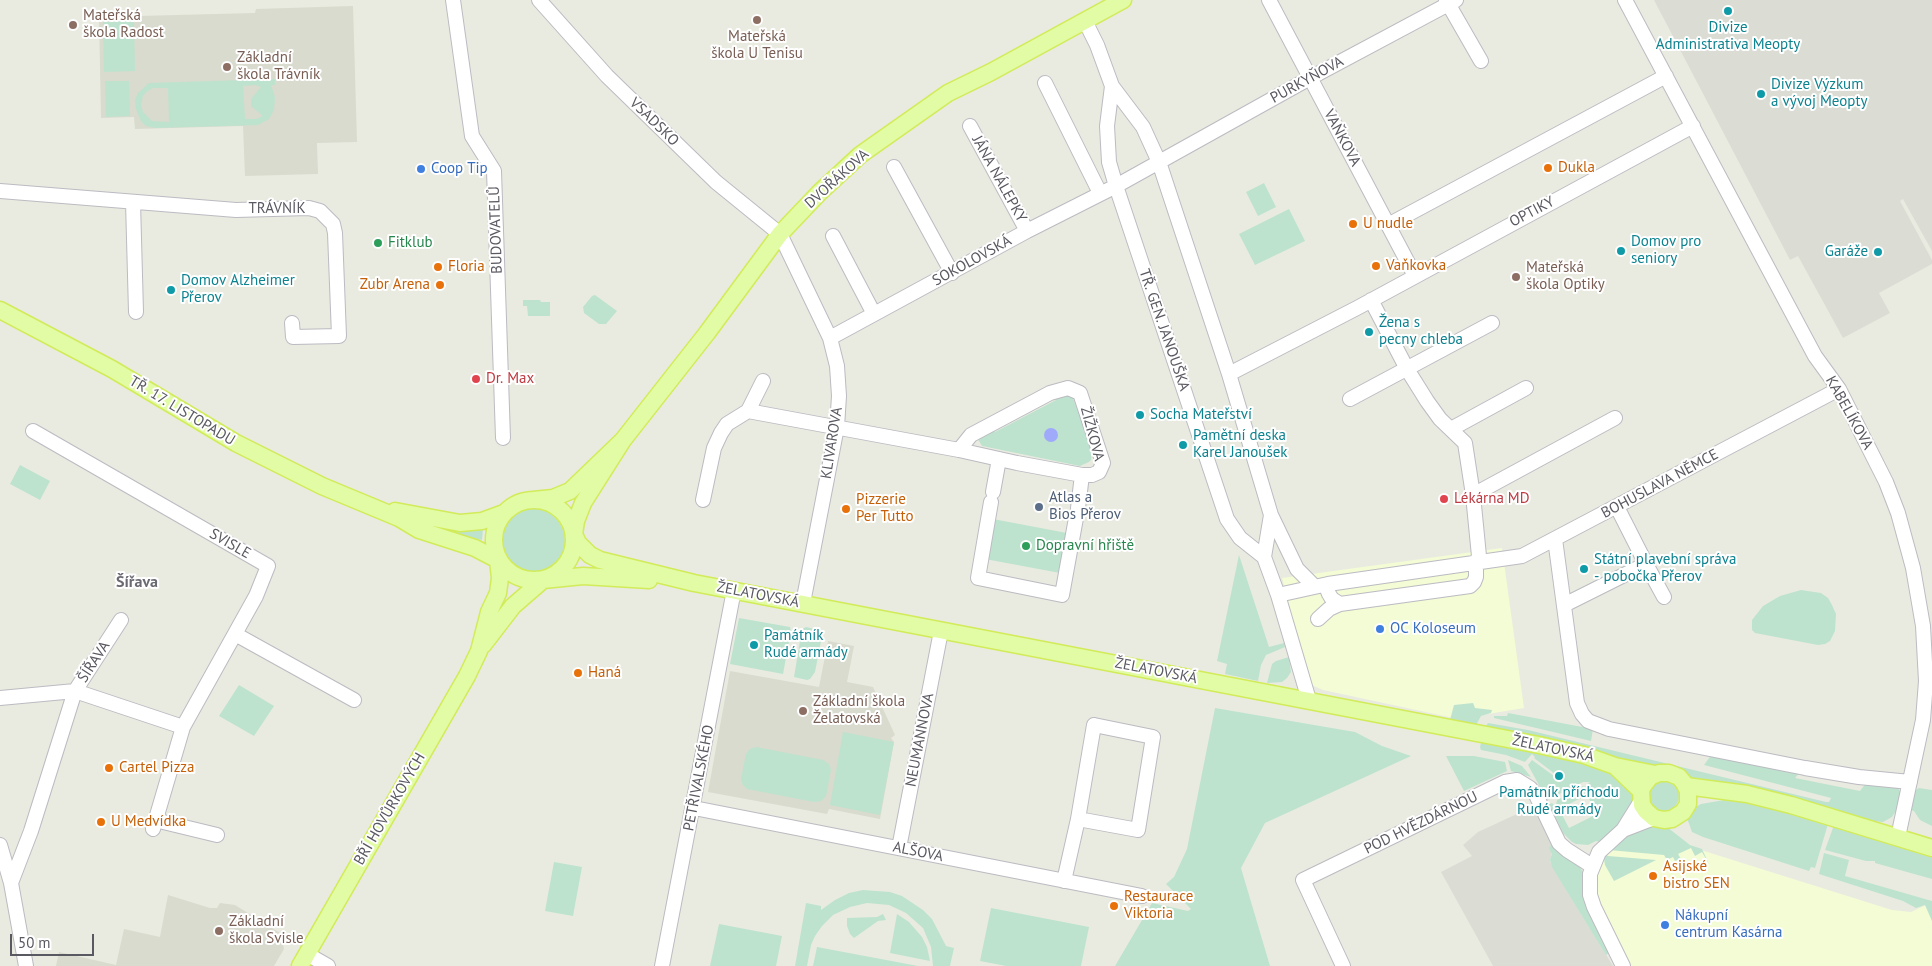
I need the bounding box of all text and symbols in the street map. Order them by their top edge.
marker: Divize Administrativa Meopty [1722,5,1734,17]
place label: Mateřská škola Radost [83,7,164,42]
marker: Mateřská škola U Tenisu [751,14,763,26]
marker: Mateřská škola Radost [67,19,79,31]
place label: Divize Administrativa Meopty [1656,19,1800,54]
place label: Mateřská škola U Tenisu [711,28,803,63]
place label: Základní škola Trávník [237,49,320,84]
street label: PURKYŇOVA [1267,53,1347,107]
marker: Základní škola Trávník [221,61,233,73]
place label: Divize Výzkum a vývoj Meopty [1771,76,1868,111]
marker: Divize Výzkum a vývoj Meopty [1755,88,1767,100]
street label: VSADSKO [626,94,682,150]
street label: VAŇKOVA [1320,107,1364,169]
street label: JÁNA NÁLEPKY [968,133,1030,225]
street label: DVOŘÁKOVA [801,146,873,212]
place label: Dukla [1558,159,1595,177]
place label: Coop Tip [431,160,488,178]
marker: Dukla [1542,162,1554,174]
marker: Coop Tip [415,163,427,175]
street label: BUDOVATELŮ [485,186,507,274]
street label: OPTIKY [1506,193,1558,231]
street label: TRÁVNÍK [248,200,306,218]
place label: U nudle [1363,215,1413,233]
marker: U nudle [1347,218,1359,230]
street label: SOKOLOVSKÁ [929,232,1015,290]
place label: Domov pro seniory [1631,233,1701,268]
place label: Fitklub [388,234,433,252]
marker: Fitklub [372,237,384,249]
place label: Garáže [1825,243,1868,261]
marker: Domov pro seniory [1615,245,1627,257]
marker: Garáže [1872,246,1884,258]
place label: Vaňkovka [1386,257,1446,275]
place label: Floria [448,258,485,276]
place label: Mateřská škola Optiky [1526,259,1605,294]
marker: Vaňkovka [1370,260,1382,272]
marker: Floria [432,261,444,273]
street label: TŘ. GEN. JANOUŠKA [1135,267,1193,393]
marker: Mateřská škola Optiky [1510,271,1522,283]
place label: Domov Alzheimer Přerov [181,272,295,307]
place label: Zubr Arena [360,276,430,294]
marker: Zubr Arena [434,279,446,291]
marker: Domov Alzheimer Přerov [165,284,177,296]
place label: Žena s pecny chleba [1379,314,1463,349]
marker: Žena s pecny chleba [1363,326,1375,338]
place label: Dr. Max [486,370,534,388]
street label: TŘ. 17. LISTOPADU [126,372,238,450]
marker: Dr. Max [470,373,482,385]
street label: KABELÍKOVA [1821,373,1877,453]
street label: ŽIŽKOVA [1076,405,1108,463]
street label: KLIVAROVA [817,406,847,480]
place label: Socha Mateřství [1150,406,1252,424]
marker: Socha Mateřství [1134,409,1146,421]
place label: Pamětní deska Karel Janoušek [1193,427,1288,462]
marker: Pamětní deska Karel Janoušek [1177,439,1189,451]
street label: BOHUSLAVA NĚMCE [1598,446,1722,522]
place label: Atlas a Bios Přerov [1049,489,1121,524]
place label: Lékárna MD [1454,490,1530,508]
place label: Pizzerie Per Tutto [856,491,913,526]
marker: Lékárna MD [1438,493,1450,505]
marker: Atlas a Bios Přerov [1033,501,1045,513]
marker: Pizzerie Per Tutto [840,503,852,515]
street label: SVISLE [206,525,254,563]
place label: Dopravní hřiště [1036,537,1134,555]
marker: Dopravní hřiště [1020,540,1032,552]
place label: Státní plavební správa - pobočka Přerov [1594,551,1736,586]
marker: Státní plavební správa - pobočka Přerov [1578,563,1590,575]
district label: Šířava [116,572,158,592]
street label: ŽELATOVSKÁ [715,578,801,612]
place label: OC Koloseum [1390,620,1476,638]
marker: OC Koloseum [1374,623,1386,635]
place label: Památník Rudé armády [764,627,848,662]
street label: ŠÍŘAVA [74,638,114,686]
marker: Památník Rudé armády [748,639,760,651]
street label: ŽELATOVSKÁ [1113,654,1199,688]
place label: Haná [588,664,621,682]
marker: Haná [572,667,584,679]
street label: NEUMANNOVA [902,692,938,788]
place label: Základní škola Želatovská [813,693,905,728]
marker: Základní škola Želatovská [797,705,809,717]
street label: PETŘIVALSKÉHO [680,723,718,833]
street label: ŽELATOVSKÁ [1510,732,1596,766]
street label: BŘÍ HOVŮRKOVÝCH [351,750,429,868]
place label: Cartel Pizza [119,759,194,777]
marker: Cartel Pizza [103,762,115,774]
marker: Památník příchodu Rudé armády [1553,770,1565,782]
place label: Památník příchodu Rudé armády [1499,784,1619,819]
street label: POD HVĚZDÁRNOU [1361,788,1481,858]
place label: U Medvídka [111,813,186,831]
marker: U Medvídka [95,816,107,828]
street label: ALŠOVA [891,838,945,866]
place label: Asijské bistro SEN [1663,858,1730,893]
marker: Asijské bistro SEN [1647,870,1659,882]
place label: Restaurace Viktoria [1124,888,1193,923]
marker: Restaurace Viktoria [1108,900,1120,912]
place label: Nákupní centrum Kasárna [1675,907,1782,942]
place label: Základní škola Svisle [229,913,304,948]
marker: Nákupní centrum Kasárna [1659,919,1671,931]
scale bar [12,924,96,956]
marker: Základní škola Svisle [213,925,225,937]
text: 50 m [18,933,51,952]

